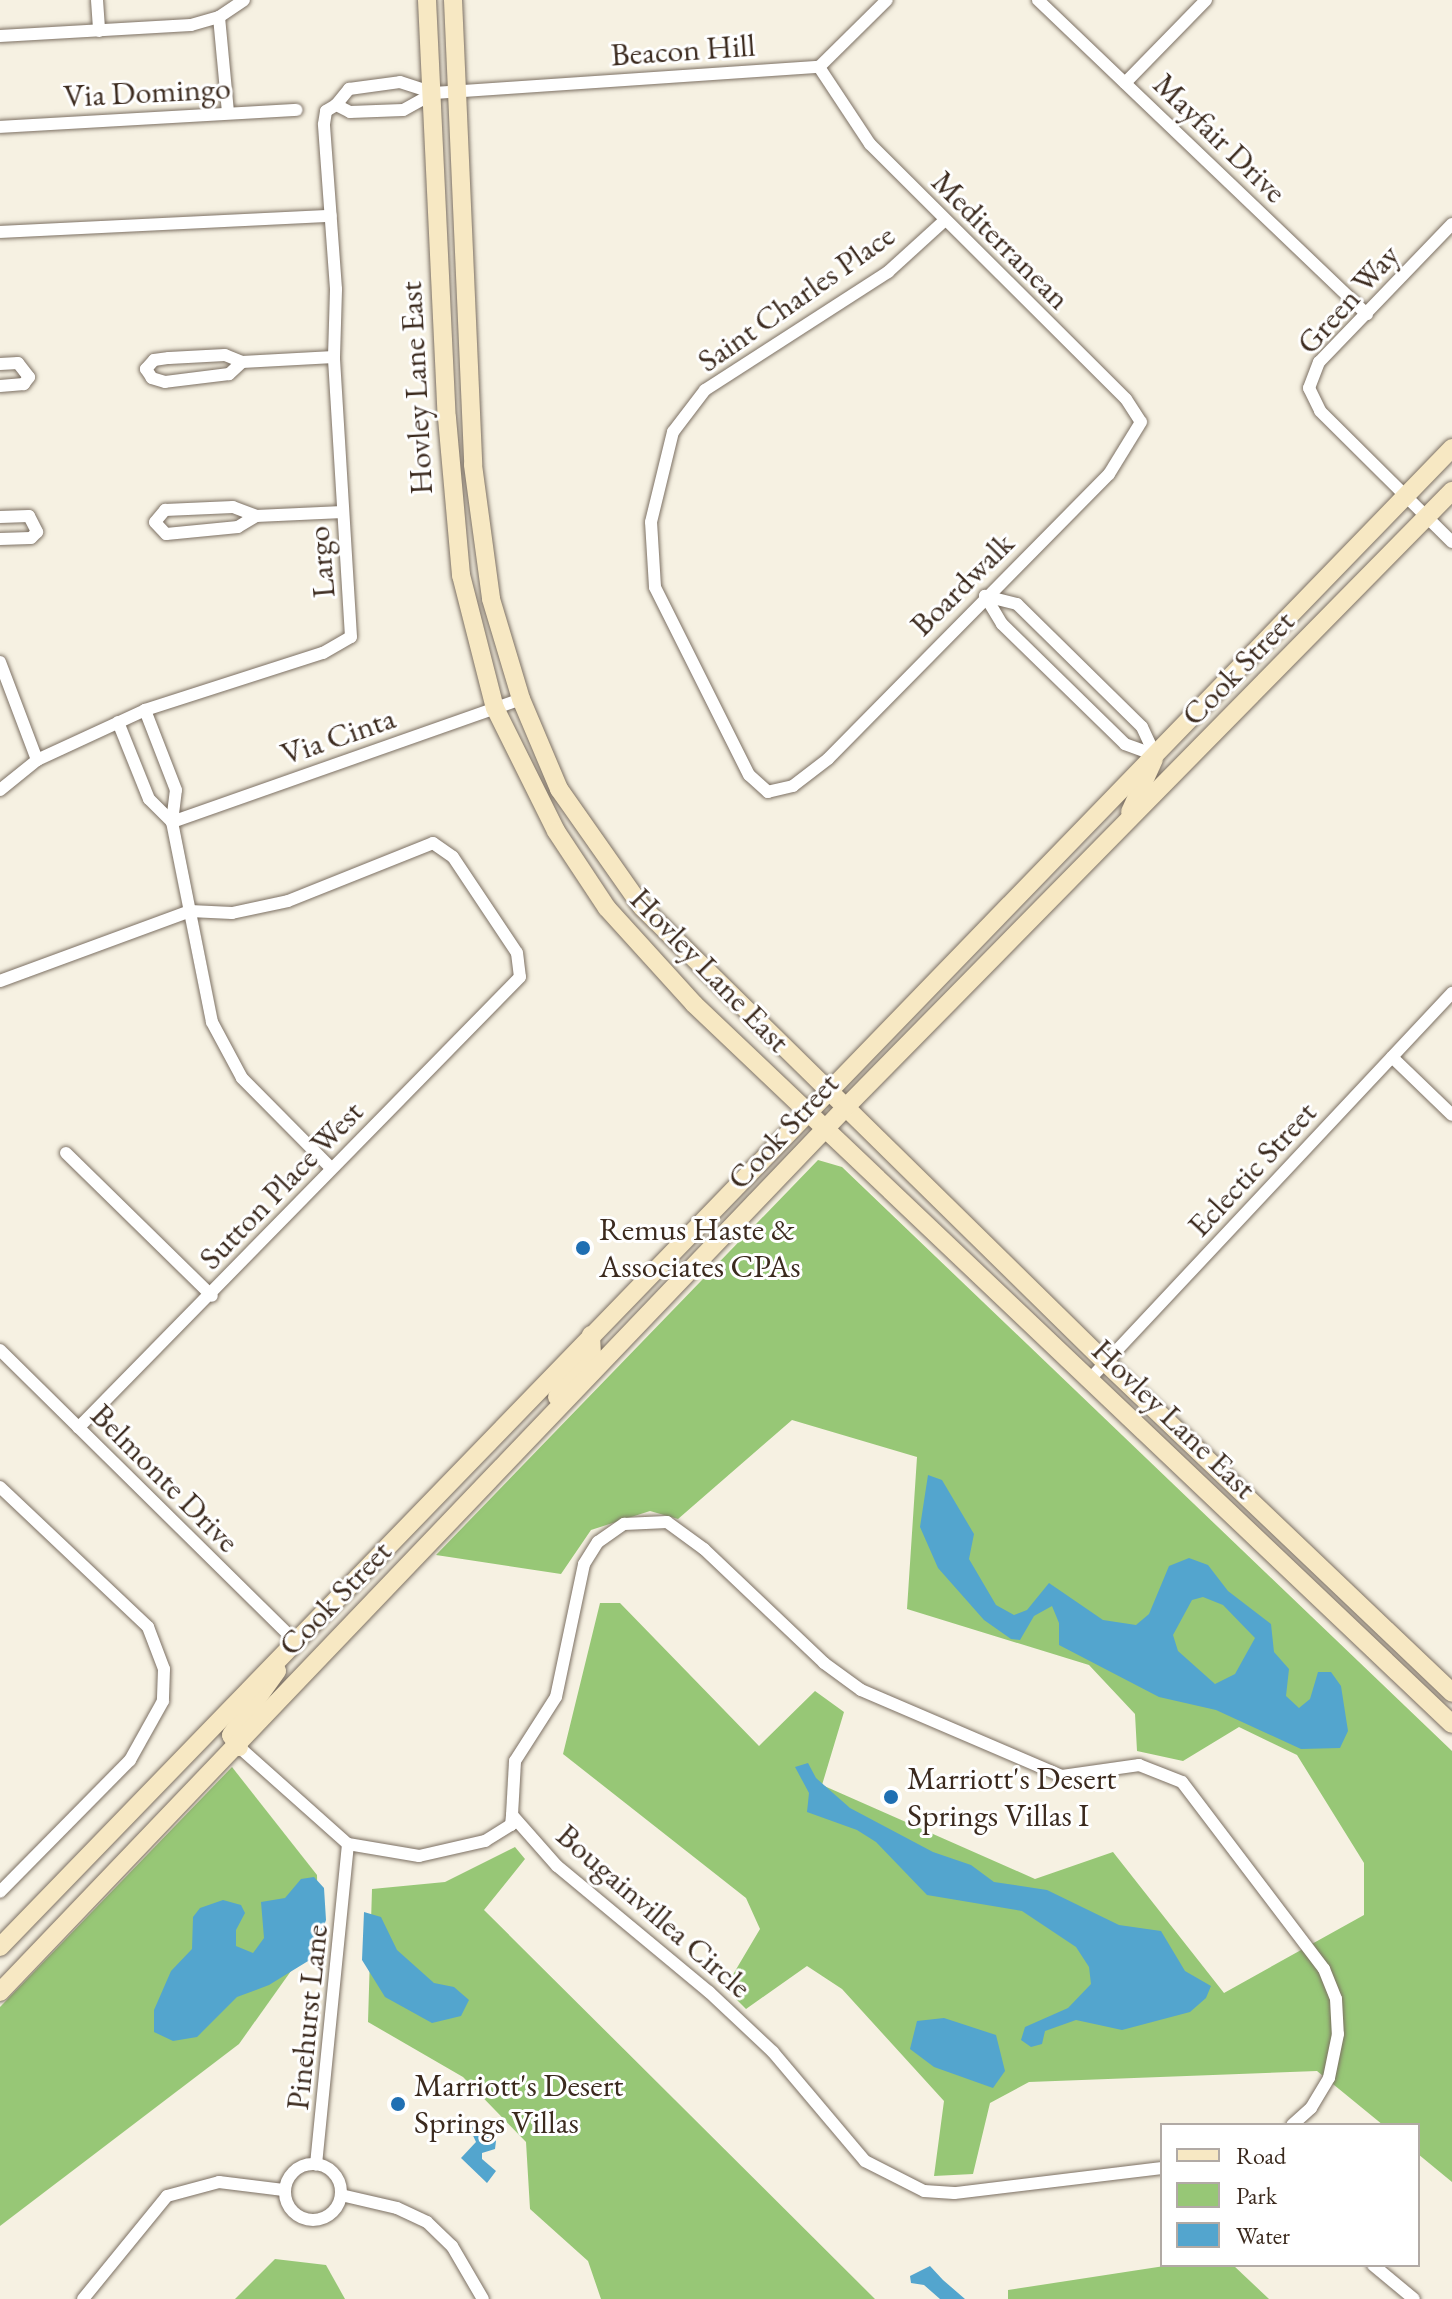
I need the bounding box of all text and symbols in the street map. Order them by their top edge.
street label: Beacon Hill [610,26,756,74]
street label: Mayfair Drive [1145,65,1295,211]
street label: Via Domingo [62,68,232,116]
street label: Mediterranean [924,163,1078,317]
street label: Saint Charles Place [690,216,902,380]
street label: Green Way [1289,236,1407,362]
street label: Hovley Lane East [391,280,441,496]
street label: Boardwalk [902,524,1022,644]
street label: Largo [299,525,343,599]
street label: Cook Street [1174,602,1302,734]
street label: Via Cinta [276,699,400,773]
street label: Hovley Lane East [622,880,798,1060]
street label: Cook Street [719,1065,847,1197]
street label: Sutton Place West [191,1093,371,1277]
street label: Eclectic Street [1180,1093,1324,1245]
place label: Remus Haste & Associates CPAs [599,1211,801,1286]
marker: Remus Haste & Associates CPAs [574,1239,592,1257]
street label: Hovley Lane East [1084,1331,1264,1507]
street label: Belmonte Drive [83,1396,247,1560]
street label: Cook Street [271,1532,399,1664]
place label: Marriott's Desert Springs Villas I [907,1760,1116,1835]
marker: Marriott's Desert Springs Villas I [882,1788,900,1806]
street label: Bougainvillea Circle [549,1816,759,2006]
street label: Pinehurst Lane [278,1922,336,2112]
place label: Marriott's Desert Springs Villas [414,2067,623,2142]
marker: Marriott's Desert Springs Villas [389,2095,407,2113]
legend [1160,2123,1420,2267]
text: Road [1236,2140,1286,2171]
text: Park [1236,2180,1277,2211]
text: Water [1236,2220,1290,2251]

